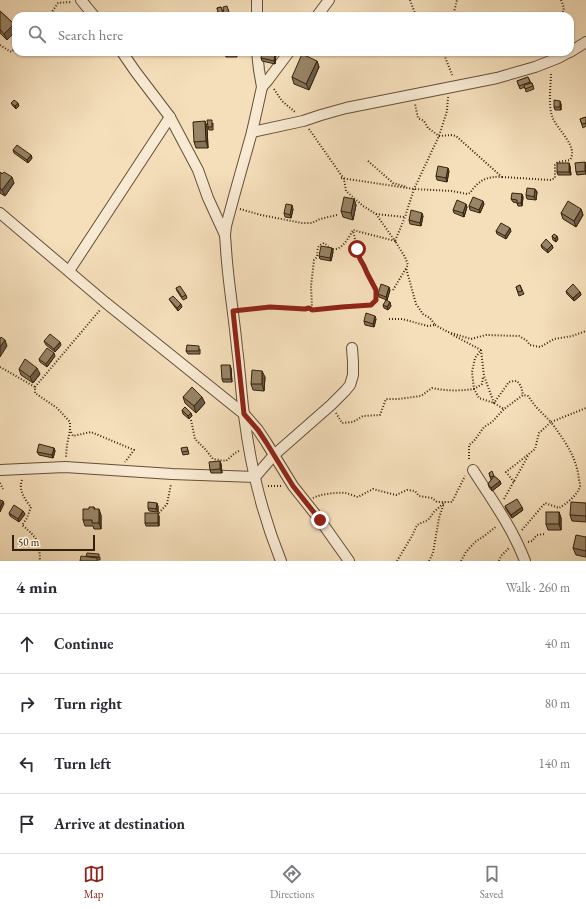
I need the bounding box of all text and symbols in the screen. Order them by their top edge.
search box [12,12,574,56]
icon: search [26,23,48,45]
text: Search here [58,25,123,44]
route start [348,240,366,258]
route end [311,511,329,529]
scale bar [12,533,95,552]
text: 50 m [18,535,39,549]
text: 4 min [16,576,57,598]
text: Walk · 260 m [506,579,570,596]
icon: ahead [16,633,38,655]
text: Continue [54,634,114,653]
text: 40 m [545,635,570,652]
icon: right [16,693,38,715]
text: Turn right [54,694,122,713]
text: 80 m [545,695,570,712]
icon: left [16,753,38,775]
text: Turn left [54,754,111,773]
text: 140 m [539,755,570,772]
icon: arrive [16,813,38,835]
text: Arrive at destination [54,814,185,833]
tab: Map [83,863,105,901]
tab: Directions [270,863,314,901]
tab: Saved [480,863,503,901]

